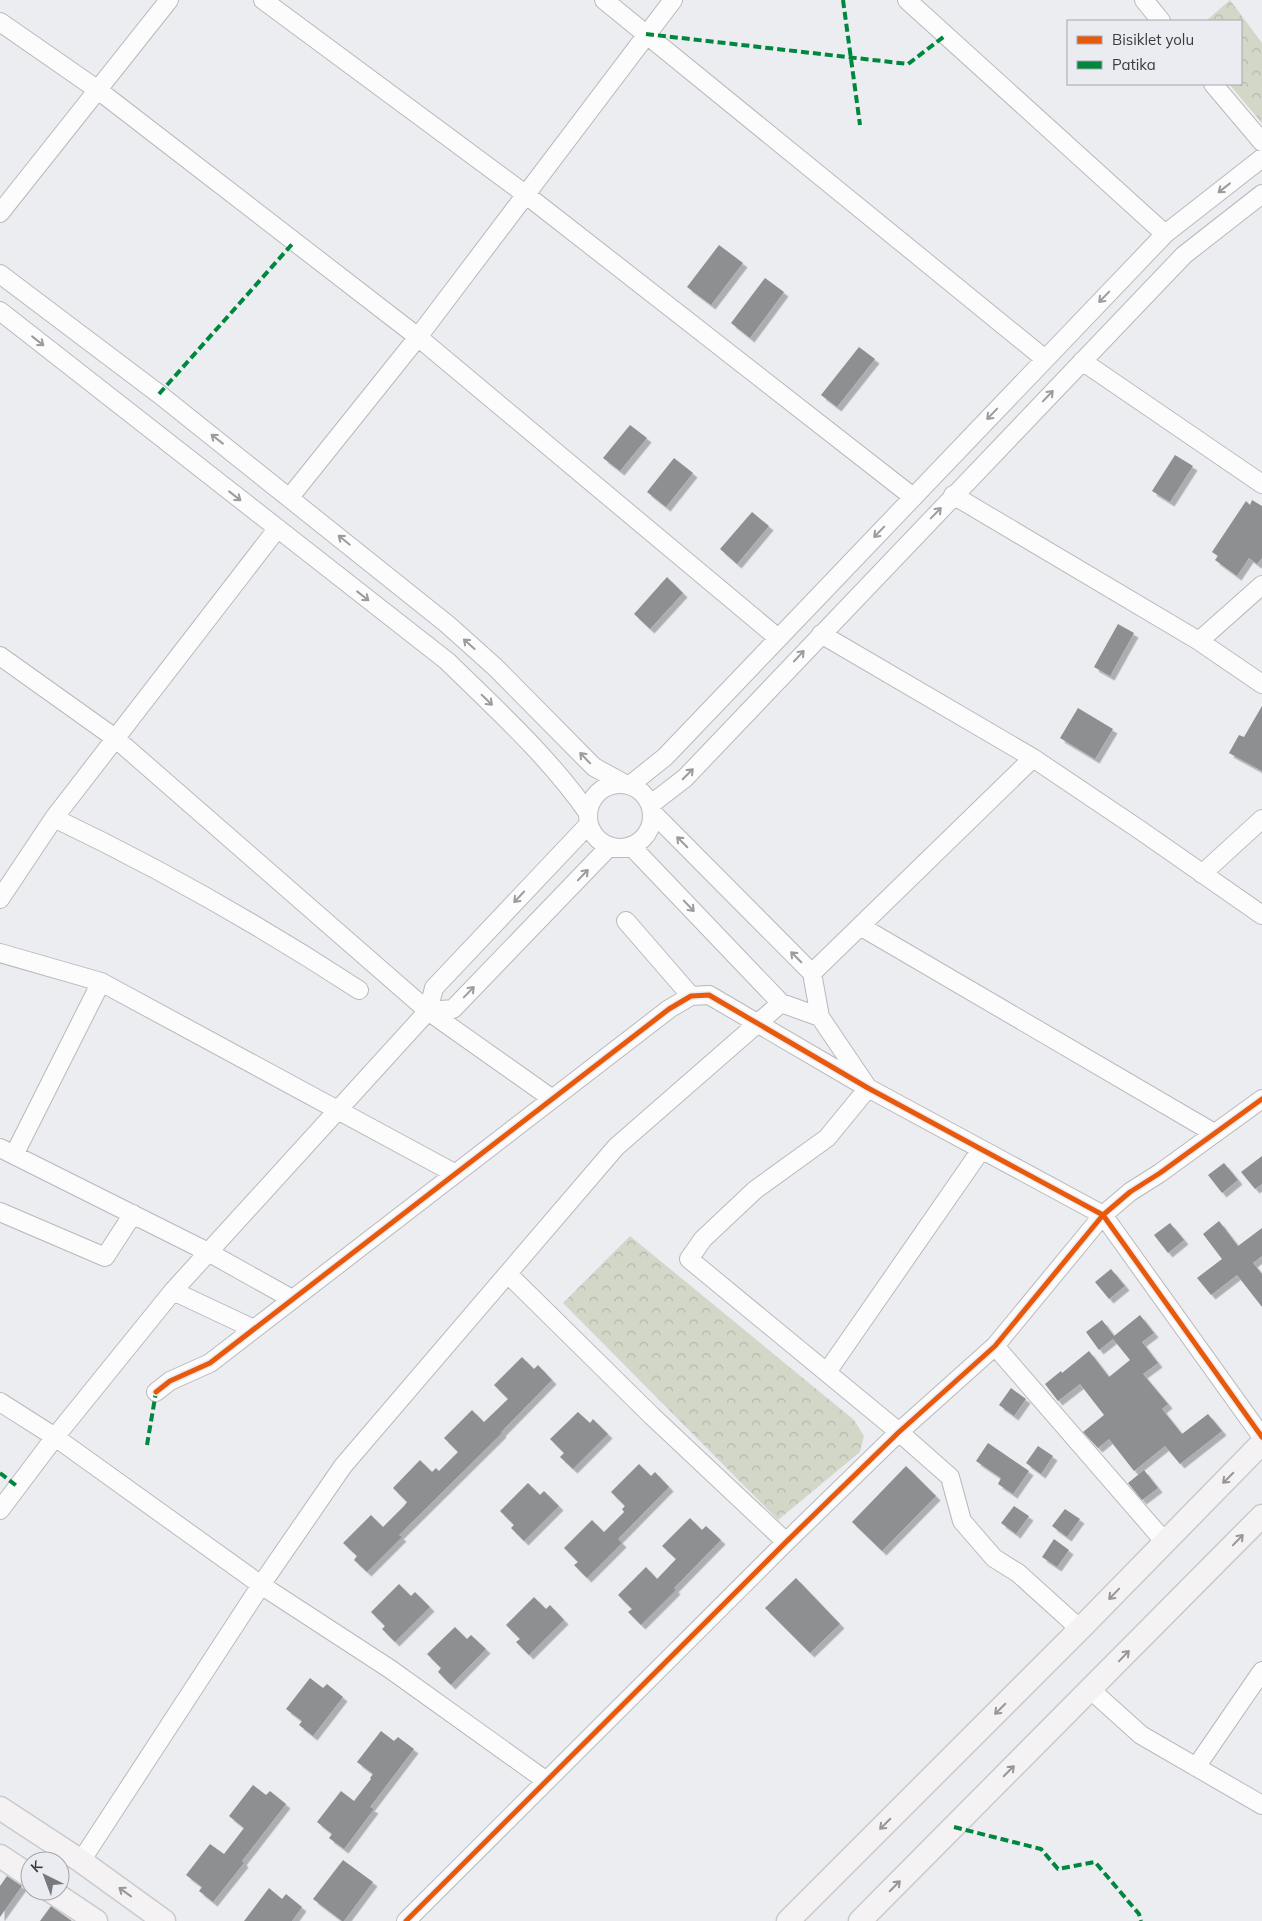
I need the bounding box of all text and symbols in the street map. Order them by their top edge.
legend [1067,20,1242,85]
text: Bisiklet yolu [1112,30,1194,49]
text: Patika [1112,55,1156,74]
one-way arrow [1218,182,1231,193]
one-way arrow [1098,291,1110,304]
one-way arrow [31,336,44,347]
one-way arrow [1042,391,1054,403]
one-way arrow [986,408,998,421]
one-way arrow [210,434,224,444]
one-way arrow [228,491,242,501]
one-way arrow [930,507,942,520]
one-way arrow [873,525,885,538]
one-way arrow [338,535,351,546]
one-way arrow [356,590,369,601]
one-way arrow [463,638,476,649]
one-way arrow [793,650,805,663]
one-way arrow [481,694,494,706]
one-way arrow [578,752,591,764]
one-way arrow [681,768,694,780]
one-way arrow [676,836,688,848]
one-way arrow [576,869,589,881]
one-way arrow [513,891,525,904]
one-way arrow [683,900,695,913]
one-way arrow [791,952,803,964]
one-way arrow [463,986,475,998]
one-way arrow [1222,1471,1234,1483]
one-way arrow [1232,1534,1244,1546]
one-way arrow [1108,1587,1120,1600]
one-way arrow [1118,1650,1130,1662]
one-way arrow [994,1703,1006,1716]
one-way arrow [1003,1766,1015,1778]
one-way arrow [879,1818,891,1830]
north arrow [20,1851,70,1901]
text: K [27,1856,46,1876]
one-way arrow [889,1880,901,1893]
one-way arrow [119,1887,132,1898]

